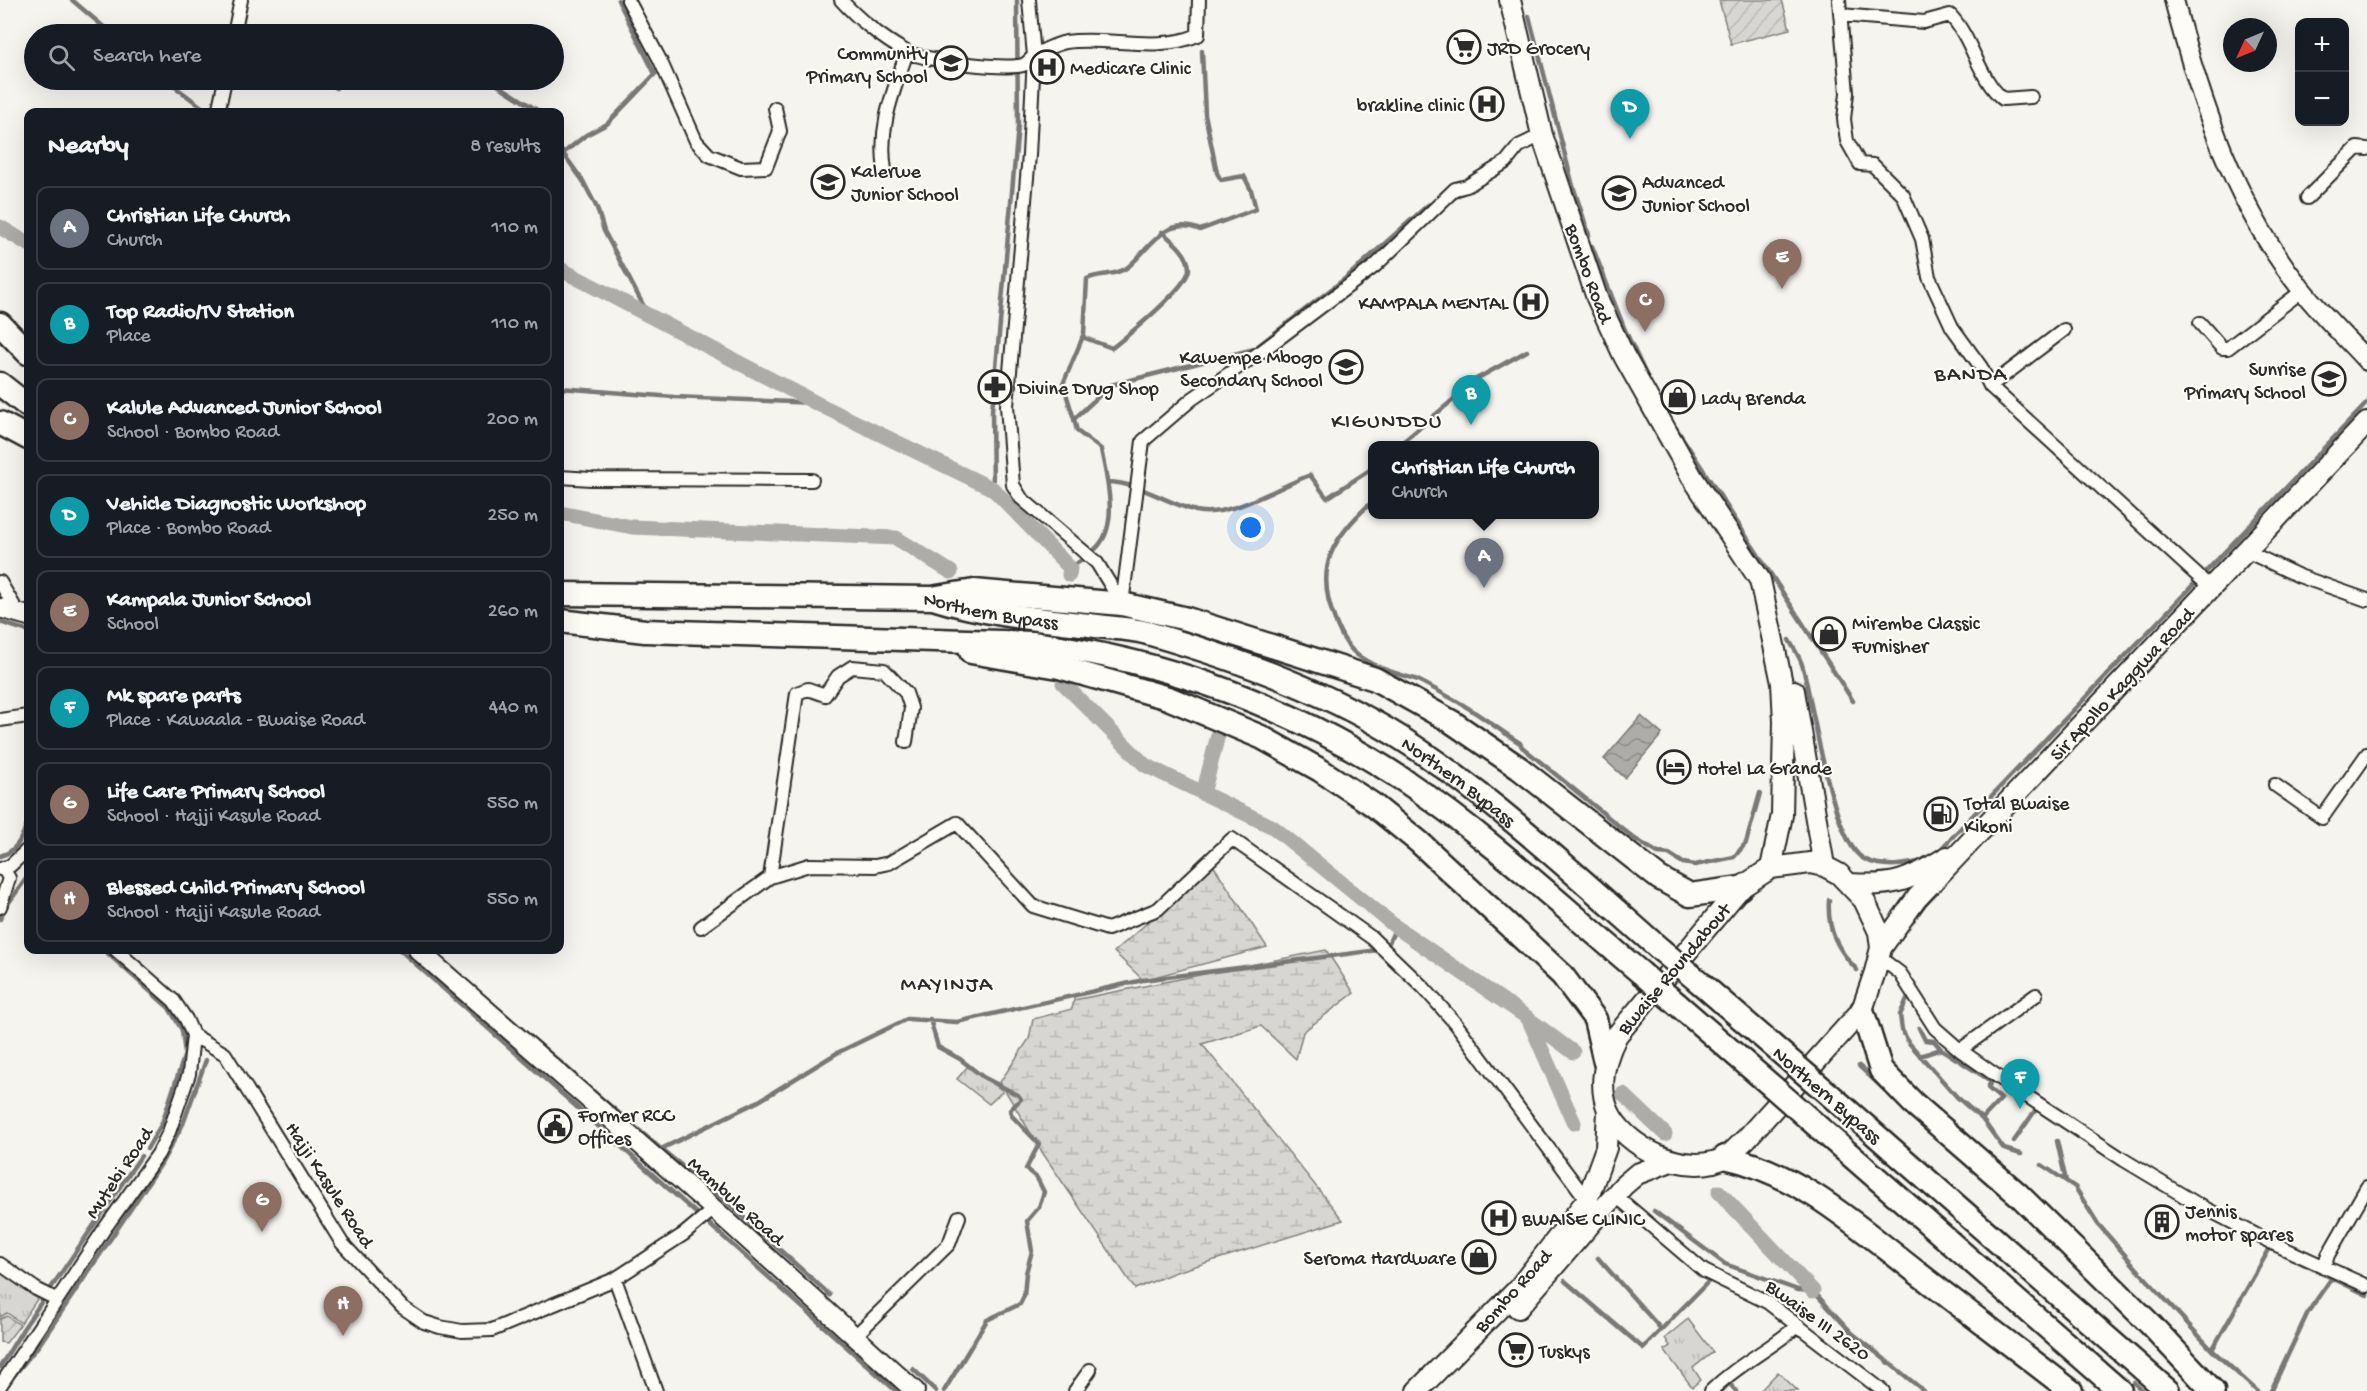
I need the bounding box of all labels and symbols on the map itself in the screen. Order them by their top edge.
north arrow [2223,18,2277,72]
supermarket icon: JRD Grocery [1446,29,1482,65]
place label: JRD Grocery [1487,39,1590,62]
place label: Community Primary School [806,44,928,90]
school or university icon: Community Primary School [933,45,969,81]
hospital icon: Medicare Clinic [1029,49,1065,85]
place label: Medicare Clinic [1070,59,1192,82]
hospital icon: brakline clinic [1469,86,1505,122]
pin: D [1610,90,1650,139]
place label: brakline clinic [1357,96,1465,119]
place label: Kalerwe Junior School [851,162,959,208]
school or university icon: Kalerwe Junior School [810,164,846,200]
place label: Advanced Junior School [1642,173,1750,219]
school or university icon: Advanced Junior School [1601,175,1637,211]
street label: Bombo Road [1558,220,1616,329]
pin: E [1762,240,1802,289]
pin: C [1626,282,1664,332]
hospital icon: KAMPALA MENTAL [1513,284,1549,320]
place label: KAMPALA MENTAL [1358,294,1509,317]
place label: Kawempe Mbogo Secondary School [1179,348,1323,394]
school or university icon: Kawempe Mbogo Secondary School [1328,349,1364,385]
place label: Sunrise Primary School [2184,360,2307,406]
school or university icon: Sunrise Primary School [2311,361,2347,397]
district label: BANDA [1933,363,2008,389]
pharmacy icon: Divine Drug Shop [977,369,1013,405]
pin: B [1452,376,1490,425]
place label: Divine Drug Shop [1016,379,1159,402]
shop icon: Lady Brenda [1660,379,1696,415]
place label: Lady Brenda [1701,389,1807,412]
district label: KIGUNDDU [1331,410,1443,436]
your location [1236,513,1265,542]
pin: A [1464,538,1504,588]
street label: Northern Bypass [923,590,1060,636]
street label: Sir Apollo Kaggwa Road [2047,602,2202,767]
place label: Mirembe Classic Furnisher [1851,614,1981,660]
shop icon: Mirembe Classic Furnisher [1811,616,1847,652]
street label: Northern Bypass [1396,733,1519,834]
hotel icon: Hotel La Grande [1656,749,1692,785]
place label: Hotel La Grande [1697,759,1833,782]
place label: Total Bwaise Kikoni [1963,794,2070,840]
fuel station icon: Total Bwaise Kikoni [1923,796,1959,832]
street label: Bwaise Roundabout [1613,898,1739,1041]
district label: MAYINJA [900,973,994,999]
street label: Northern Bypass [1767,1043,1885,1151]
pin: F [2000,1060,2040,1109]
place label: Former RCC Offices [577,1106,675,1152]
public building icon: Former RCC Offices [537,1108,573,1144]
street label: Hajji Kasule Road [279,1119,379,1255]
street label: Mutebi Road [82,1122,161,1224]
street label: Mambule Road [682,1153,789,1254]
pin: G [242,1182,282,1232]
hospital icon: BWAISE CLINIC [1481,1200,1517,1236]
place label: Jennis motor spares [2185,1202,2294,1248]
building icon: Jennis motor spares [2144,1204,2180,1240]
place label: BWAISE CLINIC [1521,1210,1645,1233]
shop icon: Seroma Hardware [1461,1239,1497,1275]
street label: Bombo Road [1471,1244,1560,1339]
place label: Seroma Hardware [1304,1249,1457,1272]
street label: Bwaise III 2620 [1759,1276,1874,1368]
pin: H [324,1286,362,1336]
supermarket icon: Tuskys [1498,1332,1534,1368]
place label: Tuskys [1538,1342,1590,1365]

